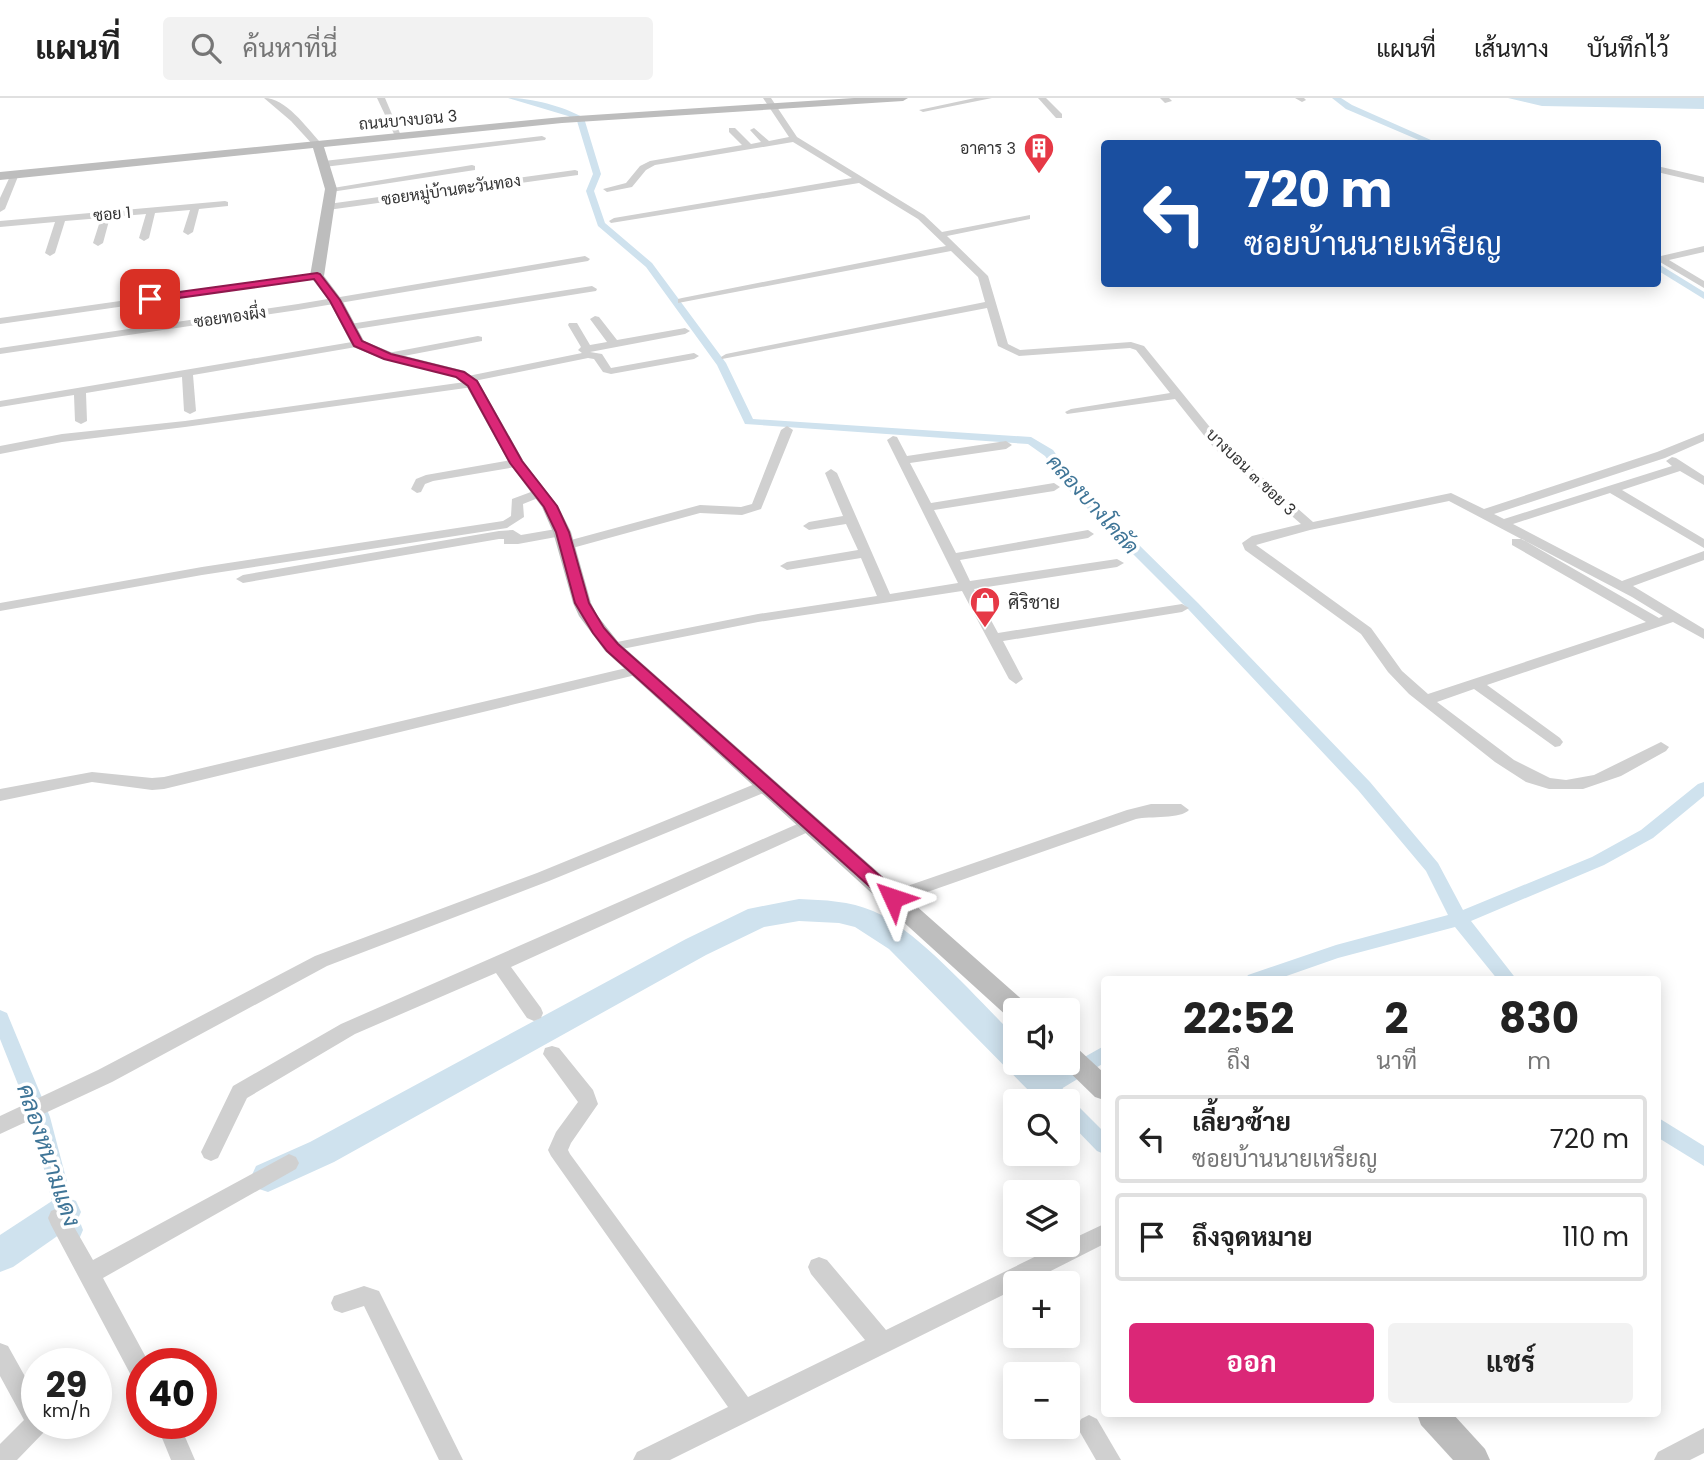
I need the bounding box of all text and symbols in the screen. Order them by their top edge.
search box [163,17,653,80]
text: แผนที่ [35,24,121,71]
icon: search [187,29,225,67]
text: ค้นหาที่นี่ [243,30,338,66]
text: แผนที่ [1376,32,1436,65]
text: เส้นทาง [1474,32,1549,65]
text: บันทึกไว้ [1587,32,1669,65]
street label: ถนนบางบอน 3 [358,104,458,136]
building icon: อาคาร 3 [1022,131,1056,175]
place label: อาคาร 3 [960,137,1016,160]
text: 720 m [1244,156,1392,224]
icon: left [1129,168,1220,259]
street label: ซอยหมู่บ้านตะวันทอง [380,169,522,211]
street label: ซอย 1 [92,201,132,227]
text: ซอยบ้านนายเหรียญ [1244,221,1502,266]
pin [120,269,180,329]
icon: arrive [131,280,169,318]
street label: ซอยทองผึ่ง [192,298,268,333]
street label: บางบอน ๓ ซอย 3 [1201,423,1301,521]
water label: คลองบางโคลัด [1040,448,1146,560]
shop icon: ศิริชาย [968,585,1002,629]
place label: ศิริชาย [1008,589,1060,616]
position arrow [856,861,930,935]
text: 22:52 [1183,989,1294,1048]
text: 2 [1385,989,1409,1048]
text: 830 [1499,989,1579,1048]
map controls [1003,998,1080,1439]
button: sound [1003,998,1080,1075]
text: ถึง [1227,1045,1250,1077]
text: นาที [1376,1045,1417,1077]
text: m [1527,1045,1551,1077]
water label: คลองหนามแดง [9,1079,89,1231]
button: search [1003,1089,1080,1166]
text: เลี้ยวซ้าย [1192,1104,1291,1140]
icon: left [1133,1120,1171,1158]
text: 720 m [1550,1121,1629,1157]
text: ซอยบ้านนายเหรียญ [1192,1143,1378,1175]
button: layers [1003,1180,1080,1257]
icon: arrive [1133,1218,1171,1256]
text: ถึงจุดหมาย [1192,1219,1313,1255]
text: 110 m [1562,1219,1629,1255]
button: + [1003,1271,1080,1348]
button: ออก [1129,1323,1374,1403]
button: แชร์ [1388,1323,1633,1403]
speed limit sign: 40 [126,1348,217,1439]
text: 29 [46,1360,87,1409]
button: − [1003,1362,1080,1439]
text: km/h [43,1398,90,1423]

